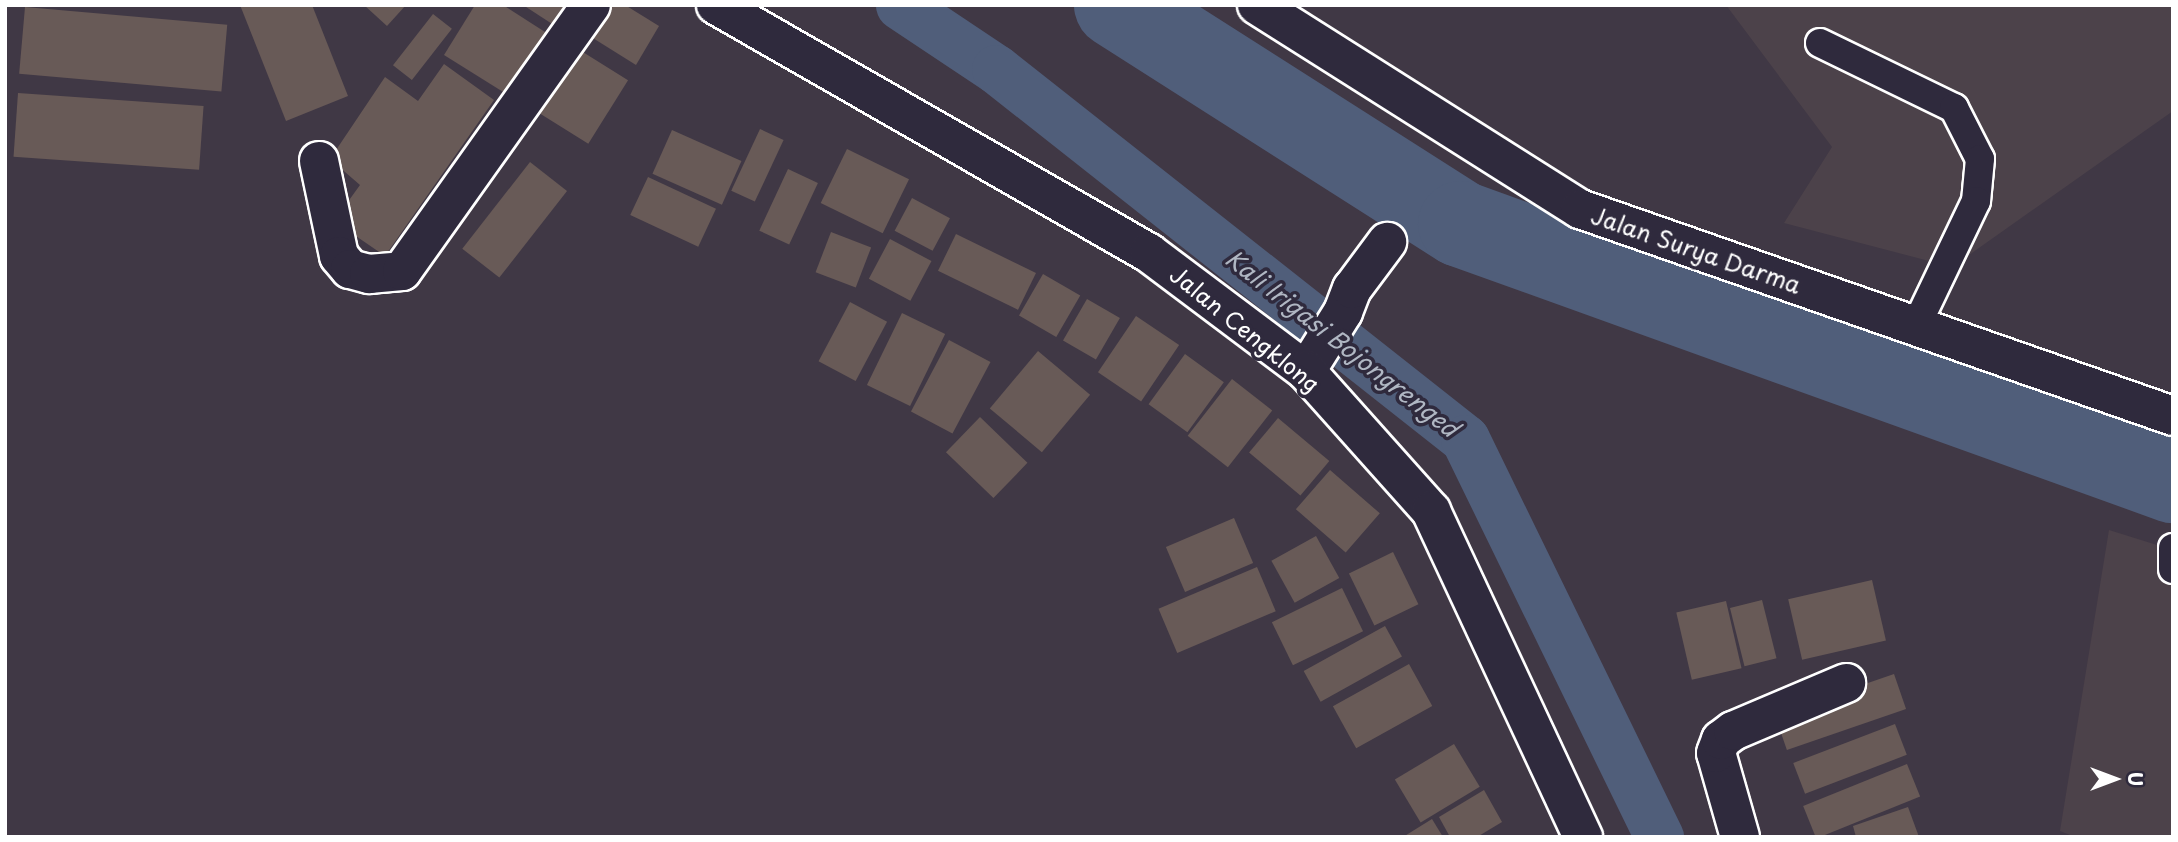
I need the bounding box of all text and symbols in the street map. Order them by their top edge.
street label: Jalan Surya Darma [1587,201,1805,299]
water label: Kali Irigasi Bojongrenged [1219,242,1465,444]
street label: Jalan Cengklong [1164,260,1326,398]
north arrow [2080,744,2150,814]
text: U [2122,772,2150,786]

